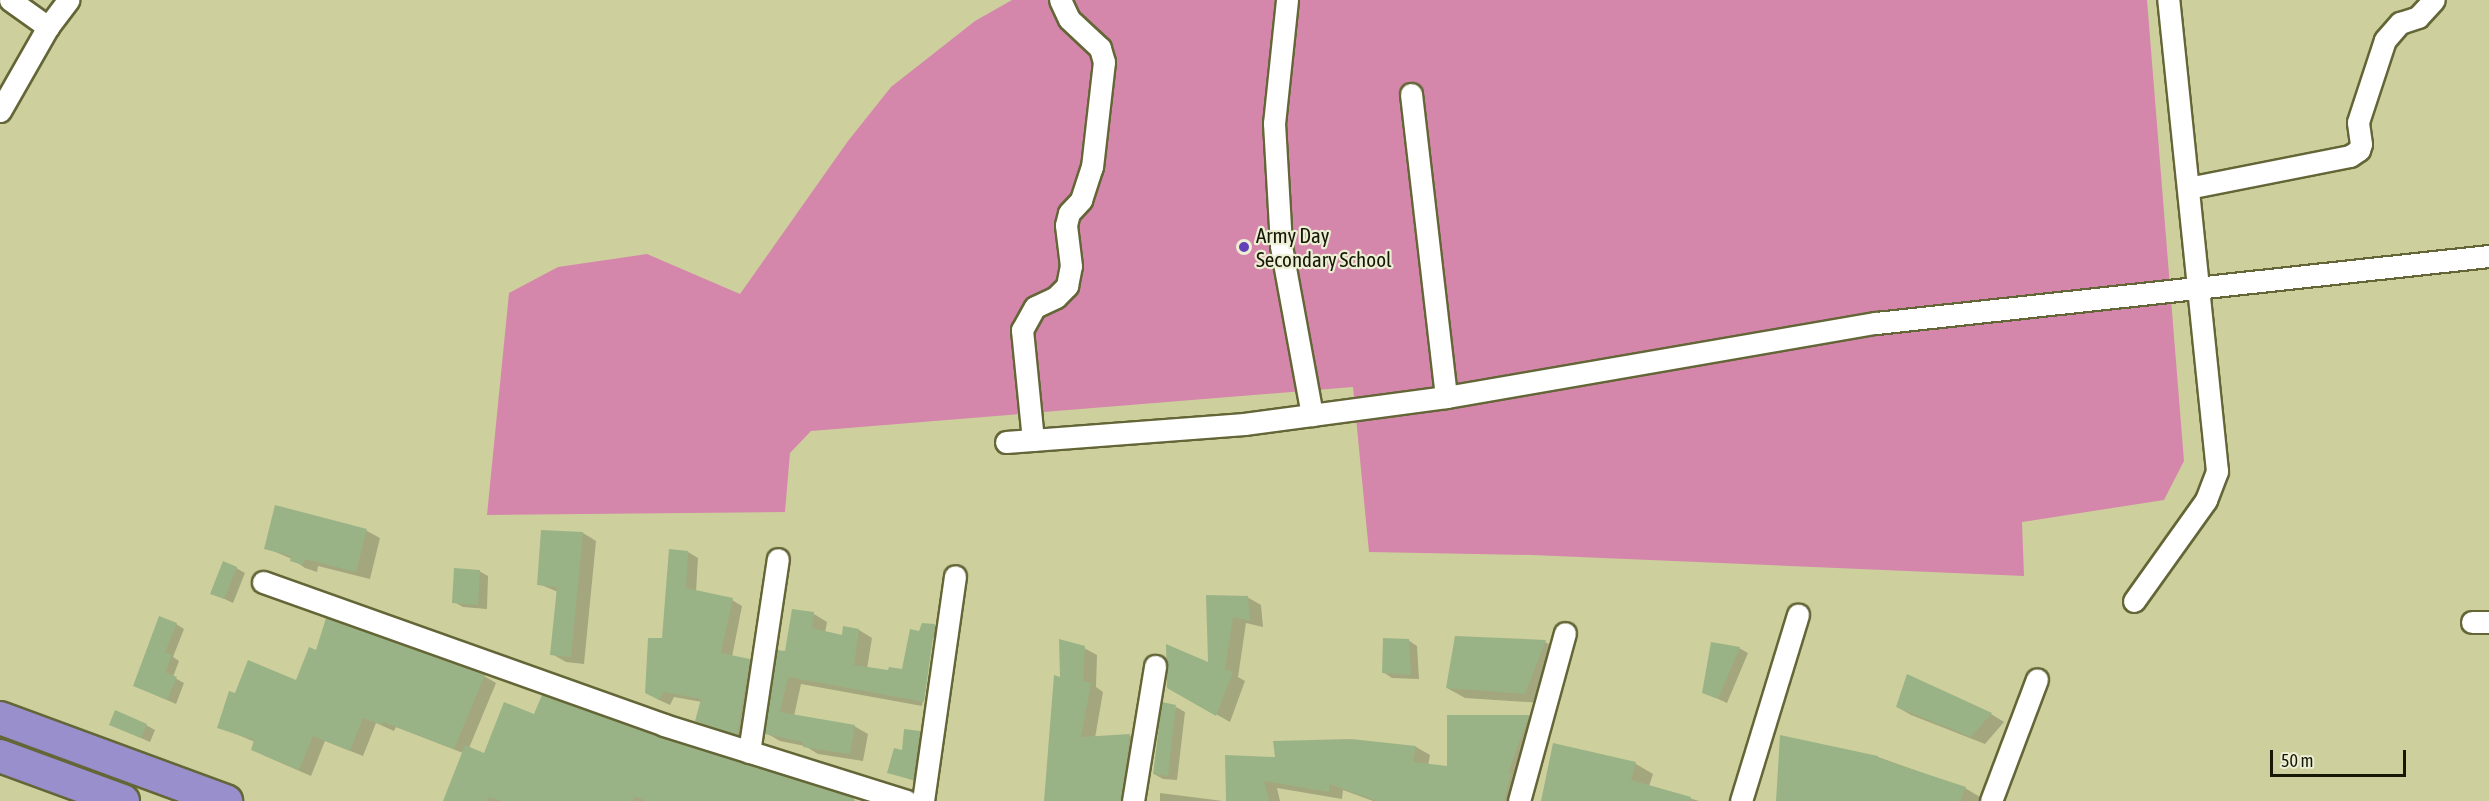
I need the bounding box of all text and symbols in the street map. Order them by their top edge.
place label: Army Day Secondary School [1256,222,1392,272]
marker: Army Day Secondary School [1237,240,1251,254]
scale bar [2273,738,2410,776]
text: 50 m [2281,750,2313,771]

